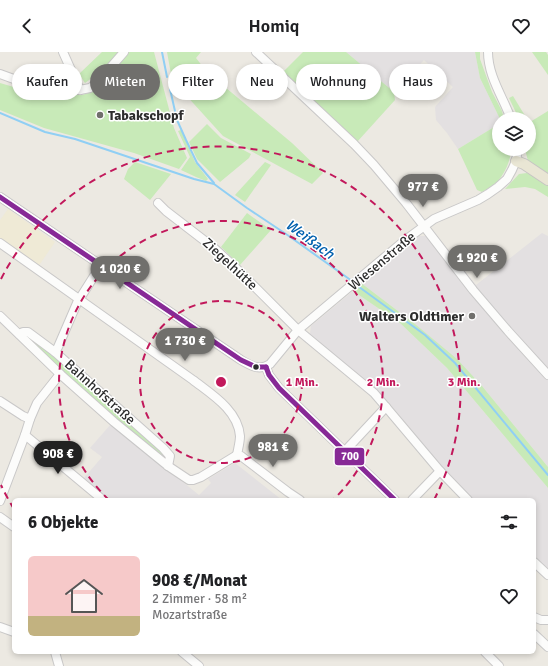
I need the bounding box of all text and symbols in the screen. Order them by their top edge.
icon: back [16,15,38,37]
text: Homiq [249,15,299,37]
icon: heart [510,15,532,37]
chip: Kaufen [12,64,82,100]
chip: Mieten [90,64,160,100]
chip: Filter [168,64,228,100]
chip: Neu [236,64,288,100]
chip: Wohnung [296,64,381,100]
chip: Haus [389,64,447,100]
place label: Tabakschopf [108,107,185,124]
marker: Tabakschopf [95,110,105,120]
map controls [492,112,536,156]
button: layers [492,112,536,156]
pin: 977 € [395,174,451,208]
text: 977 € [408,179,438,195]
water label: Weißach [282,215,339,263]
street label: Wiesenstraße [345,228,419,294]
street label: Ziegelhütte [199,234,261,294]
pin: 1 920 € [440,245,514,279]
text: 1 920 € [457,250,497,266]
pin: 1 020 € [83,256,157,290]
text: 1 020 € [100,261,140,277]
place label: Walters Oldtimer [359,308,464,325]
marker: Walters Oldtimer [467,311,477,321]
pin: 1 730 € [148,328,222,362]
text: 1 730 € [165,333,205,349]
street label: Bahnhofstraße [61,356,139,428]
unlabelled marker [251,362,261,372]
centre of rings [214,375,228,389]
text: 1 Min. [286,375,318,390]
text: 2 Min. [367,375,399,390]
text: 3 Min. [448,375,480,390]
pin: 981 € [245,434,301,468]
text: 981 € [258,439,288,455]
pin: 908 € [30,441,86,475]
text: 908 € [43,446,73,462]
line badge: 700 [334,447,365,466]
text: 700 [341,450,359,463]
icon: filters [498,511,520,533]
text: 6 Objekte [28,512,99,533]
text: 908 €/Monat [152,570,247,591]
icon: home [60,572,108,620]
icon: heart [498,585,520,607]
text: 2 Zimmer · 58 m² [152,591,247,607]
text: Mozartstraße [152,607,227,623]

